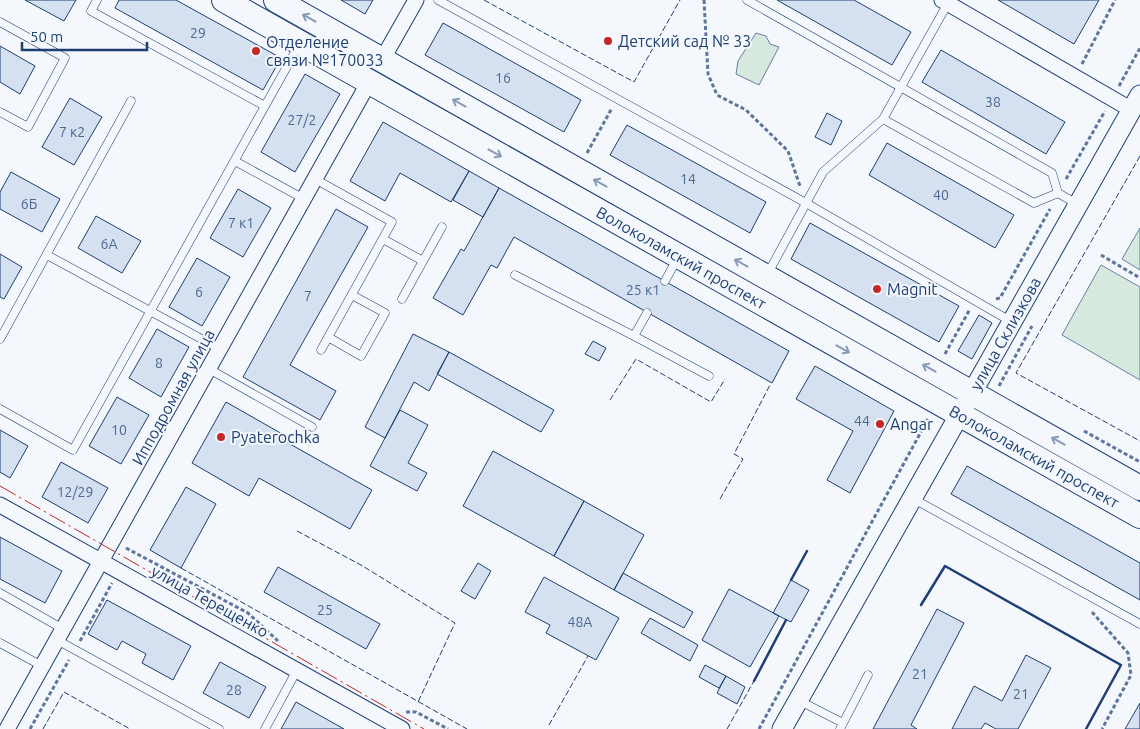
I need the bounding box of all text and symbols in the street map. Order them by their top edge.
one-way arrow [302,13,317,23]
scale bar [22,20,148,52]
house number: 29 [190,25,206,41]
text: 50 m [30,28,63,45]
place label: Детский сад № 33 [618,32,751,50]
place label: Отделение связи №170033 [266,33,383,69]
marker: Детский сад № 33 [602,35,614,47]
marker: Отделение связи №170033 [250,45,262,57]
house number: 16 [495,70,511,86]
house number: 38 [985,94,1001,110]
one-way arrow [451,98,466,108]
house number: 27/2 [288,112,316,128]
house number: 7 к2 [59,124,85,140]
one-way arrow [487,148,501,158]
house number: 14 [680,171,696,187]
one-way arrow [593,177,608,187]
house number: 40 [933,187,949,203]
house number: 6Б [21,196,37,212]
street label: Волоколамский проспект [593,203,769,313]
house number: 7 к1 [228,215,254,231]
house number: 6А [101,236,118,252]
one-way arrow [735,257,749,267]
street label: улица Склизкова [966,274,1044,393]
place label: Magnit [887,280,938,298]
house number: 25 к1 [626,282,660,298]
marker: Magnit [871,283,883,295]
house number: 6 [195,284,203,300]
house number: 7 [304,288,312,304]
street label: Ипподромная улица [128,326,218,468]
one-way arrow [836,344,851,354]
house number: 8 [155,355,163,371]
one-way arrow [922,363,936,373]
street label: Волоколамский проспект [946,401,1122,511]
house number: 44 [854,413,870,429]
place label: Angar [890,415,933,433]
marker: Angar [874,418,886,430]
house number: 10 [111,422,127,438]
place label: Pyaterochka [231,428,320,446]
marker: Pyaterochka [215,431,227,443]
one-way arrow [1051,436,1066,446]
house number: 12/29 [57,484,93,500]
street label: улица Терещенко [148,561,272,641]
house number: 25 [317,602,333,618]
house number: 48А [568,614,592,630]
house number: 21 [912,666,928,682]
house number: 28 [226,682,242,698]
house number: 21 [1013,686,1029,702]

